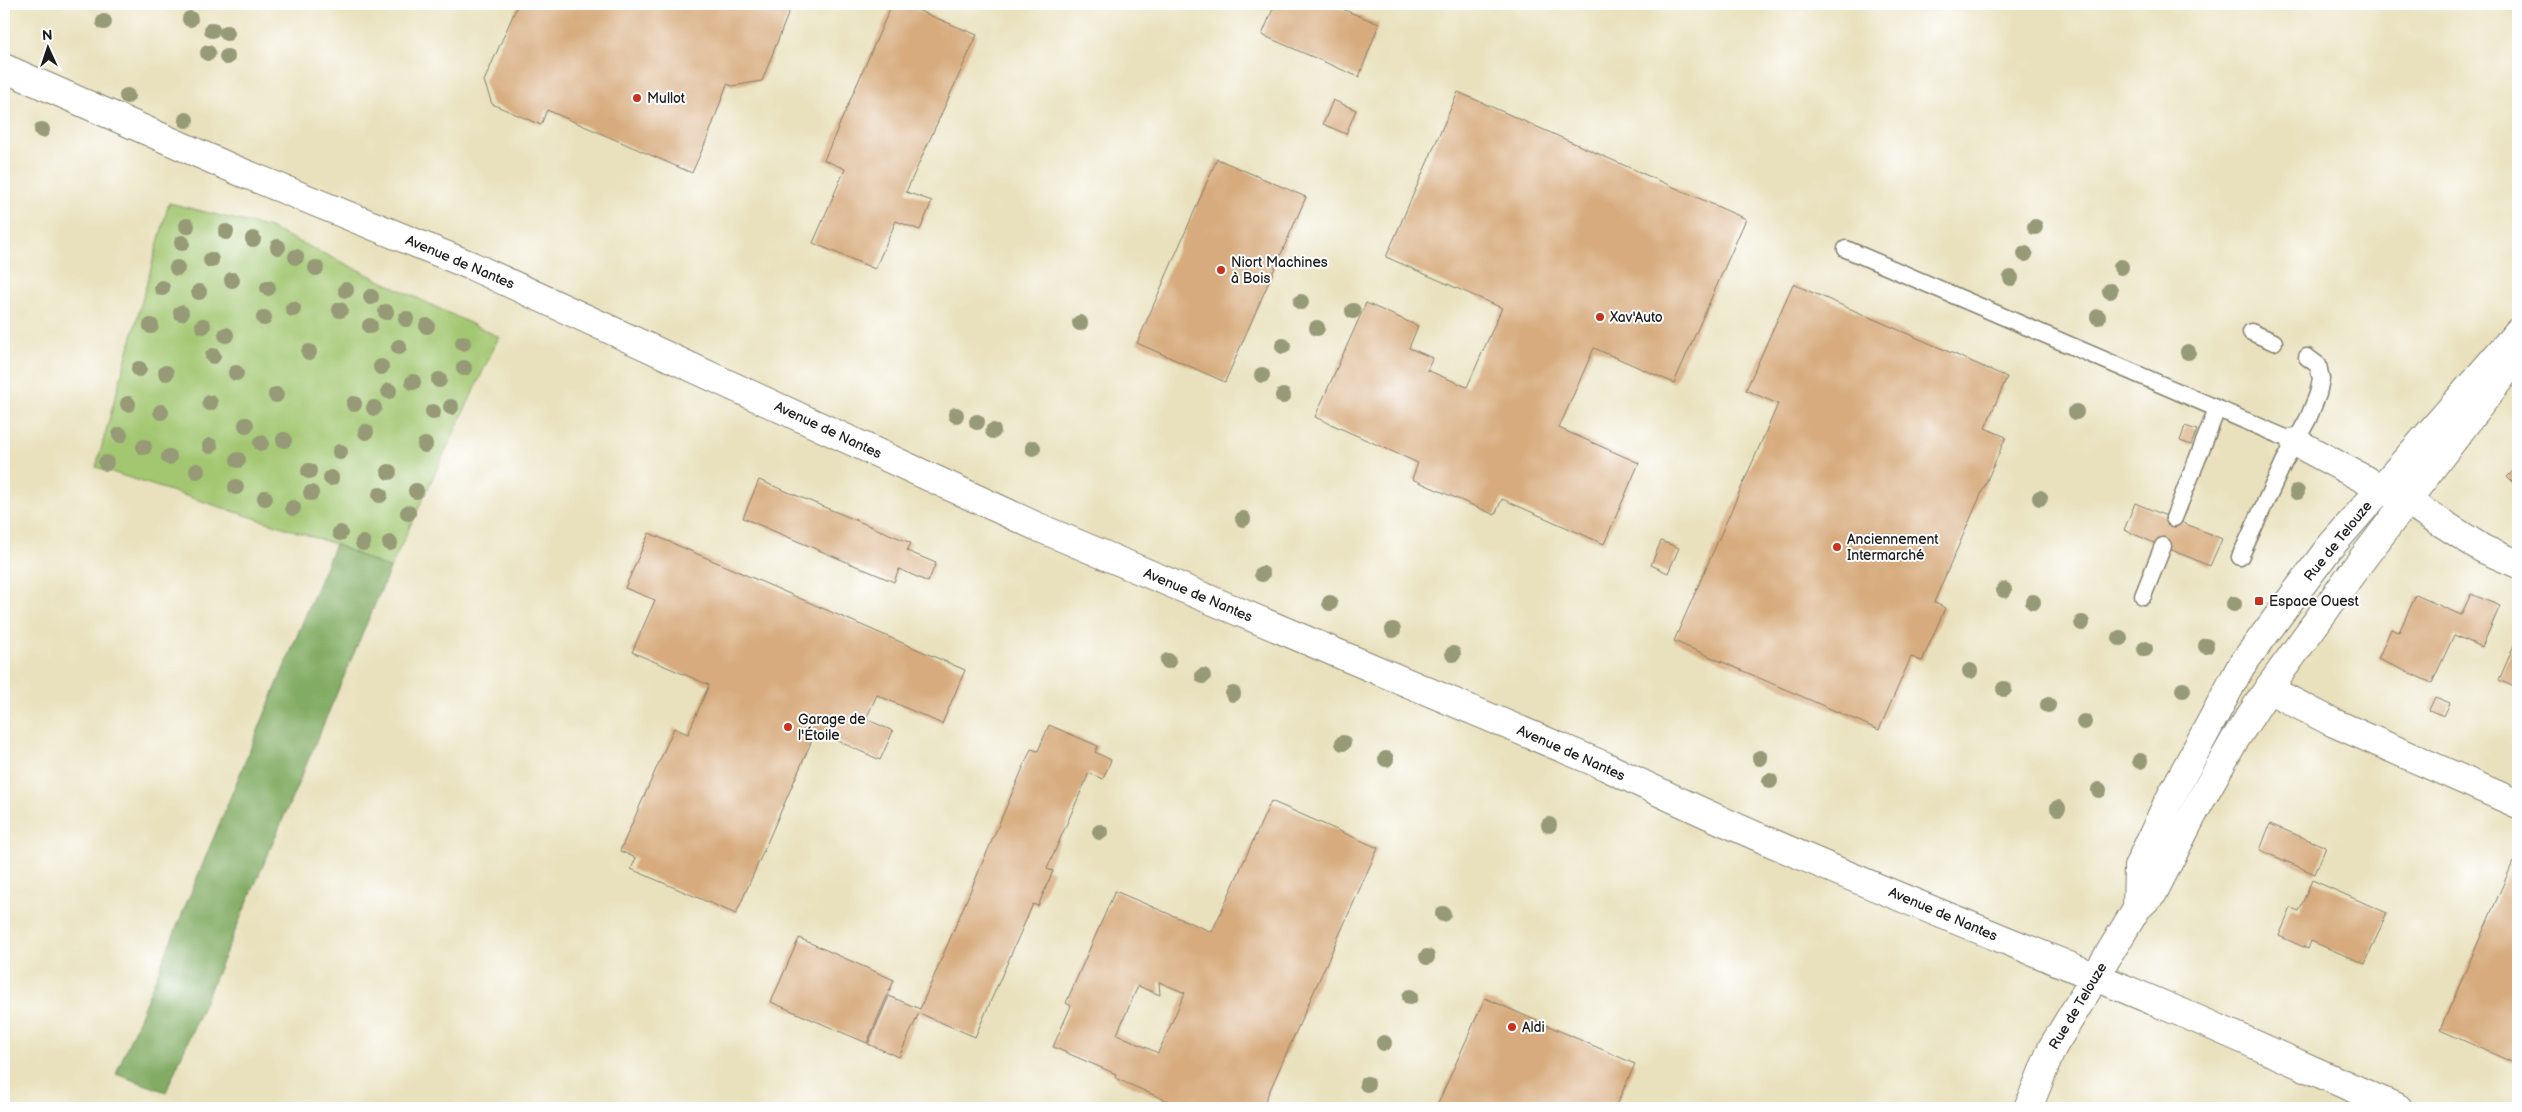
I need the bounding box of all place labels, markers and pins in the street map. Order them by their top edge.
place label: Mullot [647,90,686,107]
marker: Mullot [631,92,643,104]
place label: Niort Machines à Bois [1231,254,1328,287]
marker: Niort Machines à Bois [1215,264,1227,276]
place label: Xav'Auto [1609,309,1663,326]
marker: Xav'Auto [1594,311,1606,323]
place label: Anciennement Intermarché [1847,531,1939,564]
marker: Anciennement Intermarché [1831,541,1843,553]
place label: Espace Ouest [2269,593,2359,610]
marker: Espace Ouest [2253,595,2265,607]
place label: Garage de l'Étoile [798,711,866,744]
marker: Garage de l'Étoile [782,721,794,733]
place label: Aldi [1522,1019,1545,1036]
marker: Aldi [1506,1021,1518,1033]

